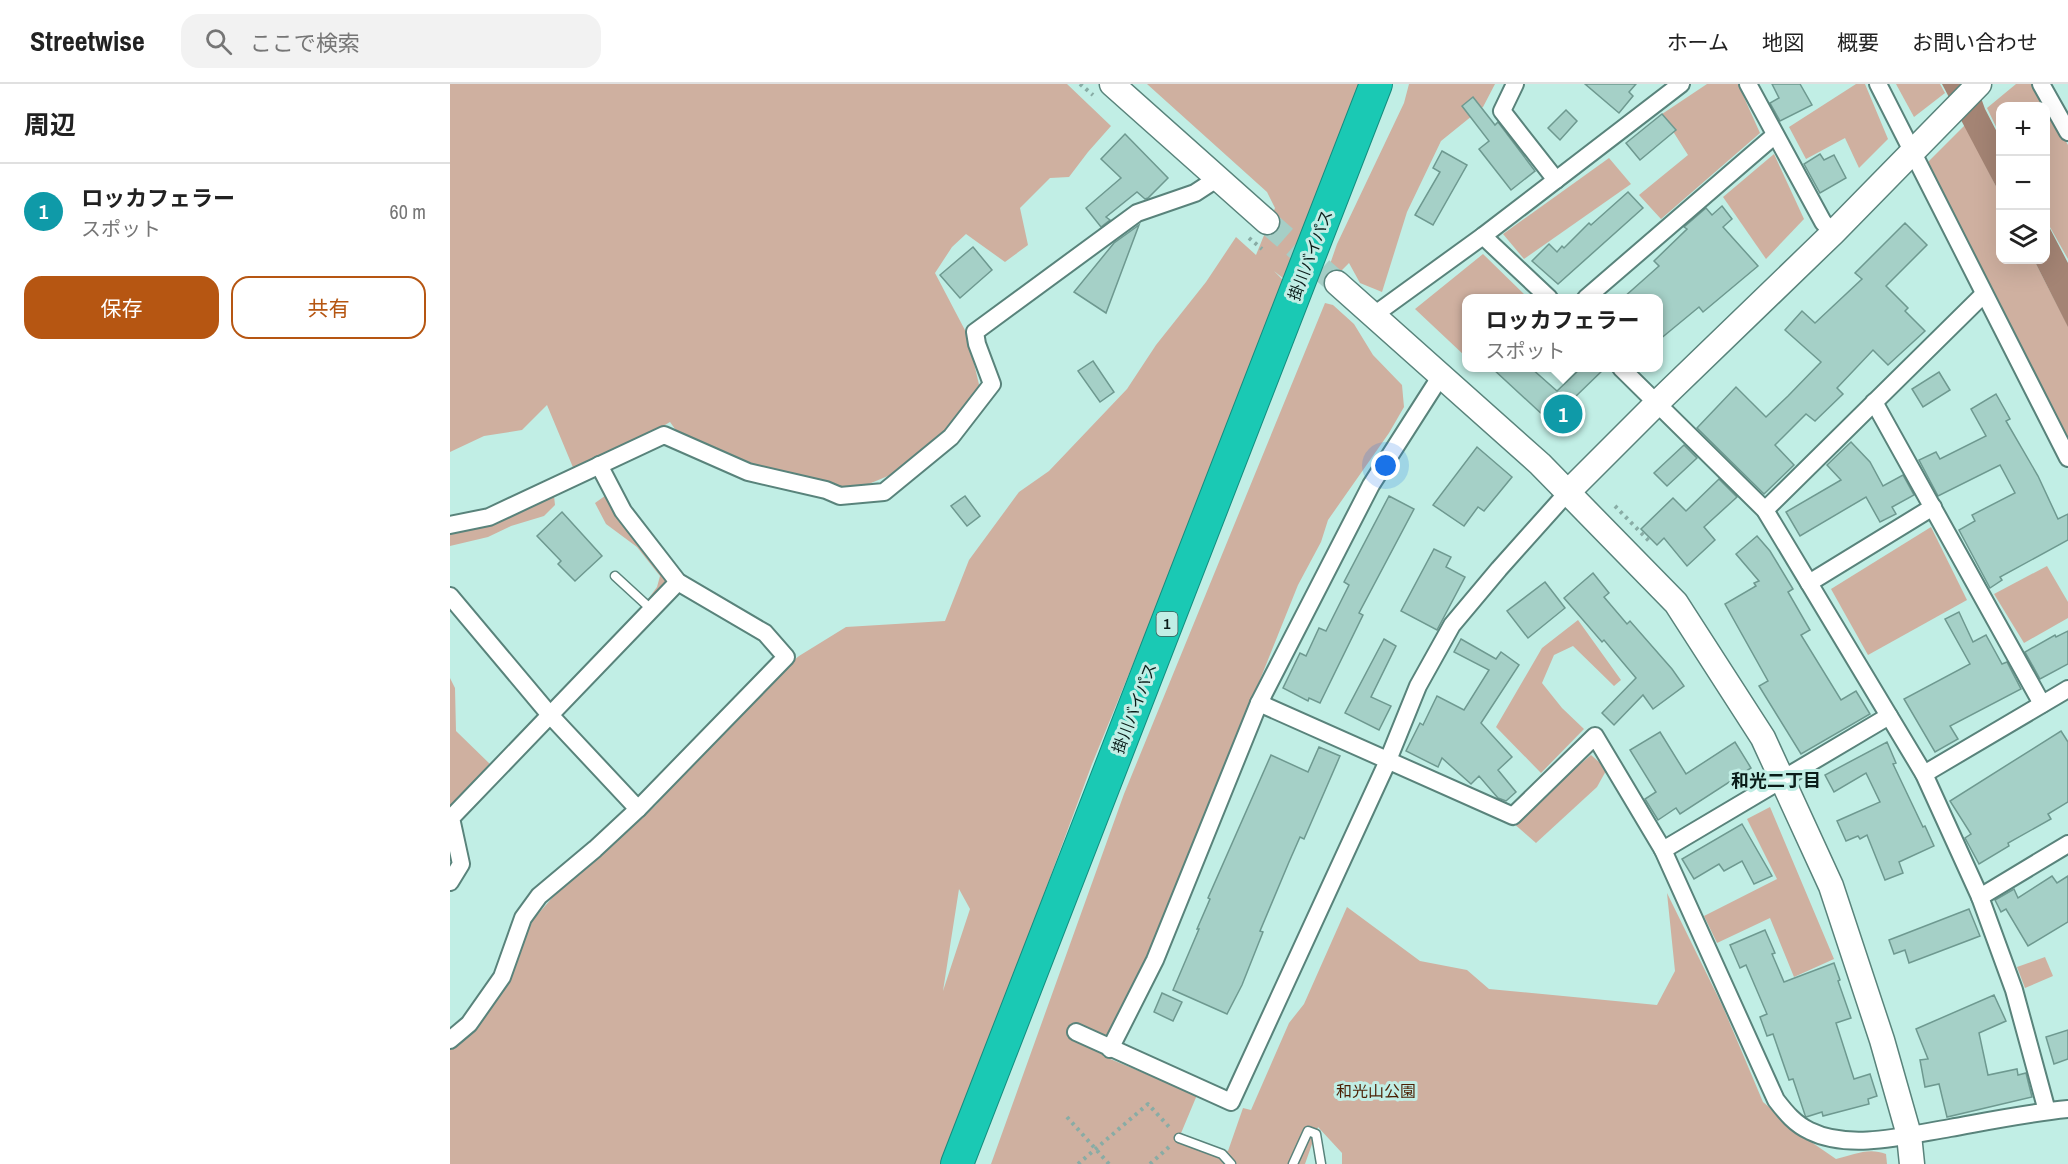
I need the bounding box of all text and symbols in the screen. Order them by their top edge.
search box [181,14,601,68]
text: Streetwise [30,22,145,60]
icon: search [202,25,235,58]
text: ここで検索 [250,28,360,58]
text: ホーム [1667,28,1729,57]
text: 地図 [1762,28,1804,57]
text: 概要 [1837,28,1879,57]
text: お問い合わせ [1912,28,2038,57]
map controls [1996,102,2050,264]
button: + [1996,102,2050,156]
text: 周辺 [24,107,76,142]
button: − [1996,156,2050,210]
text: ロッカフェラー [81,183,235,213]
text: 1 [39,198,48,225]
text: 60 m [390,198,426,225]
street label: 掛川バイパス [1283,206,1337,304]
button: layers [1996,210,2050,264]
text: スポット [81,215,161,242]
button: 保存 [24,276,219,339]
button: 共有 [231,276,426,339]
popup [1462,294,1663,372]
text: ロッカフェラー [1485,305,1640,335]
text: スポット [1485,337,1565,364]
pin: 1 [1544,392,1582,436]
your location [1371,451,1400,480]
road number: 1 [1156,612,1178,636]
street label: 掛川バイパス [1107,659,1161,757]
district label: 和光二丁目 [1731,768,1821,793]
park label: 和光山公園 [1336,1080,1416,1102]

